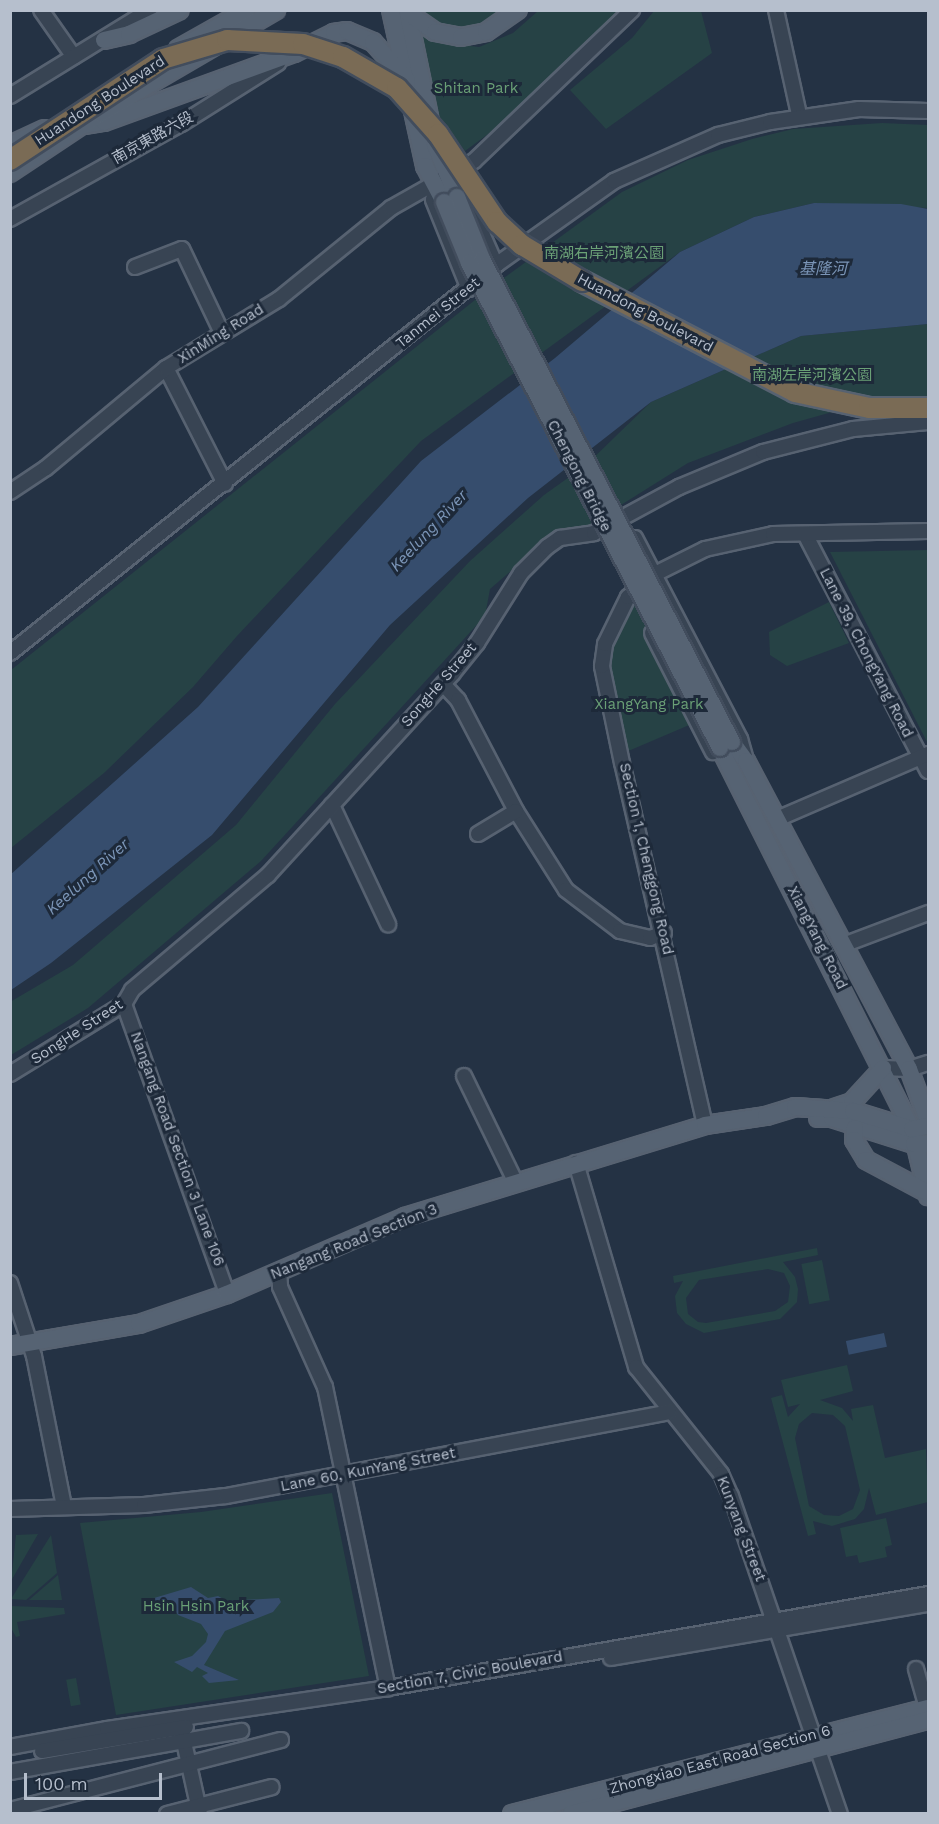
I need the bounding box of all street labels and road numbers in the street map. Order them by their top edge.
street label: Huandong Boulevard [32,52,168,150]
street label: 南京東路六段 [109,108,197,168]
street label: Huandong Boulevard [574,270,716,356]
street label: Tanmei Street [392,274,484,352]
street label: XinMing Road [175,300,267,368]
street label: Chengong Bridge [543,417,615,535]
street label: Lane 39, ChongYang Road [815,565,917,741]
street label: SongHe Street [398,639,480,731]
street label: Section 1, Chenggong Road [615,761,677,957]
street label: XiangYang Road [783,883,851,993]
street label: SongHe Street [28,996,126,1068]
street label: Nangang Road Section 3 Lane 106 [126,1029,228,1269]
street label: Nangang Road Section 3 [268,1200,440,1284]
street label: Lane 60, KunYang Street [279,1444,457,1496]
street label: Kunyang Street [713,1474,769,1584]
street label: Section 7, Civic Boulevard [376,1648,564,1698]
street label: Zhongxiao East Road Section 6 [607,1722,833,1798]

